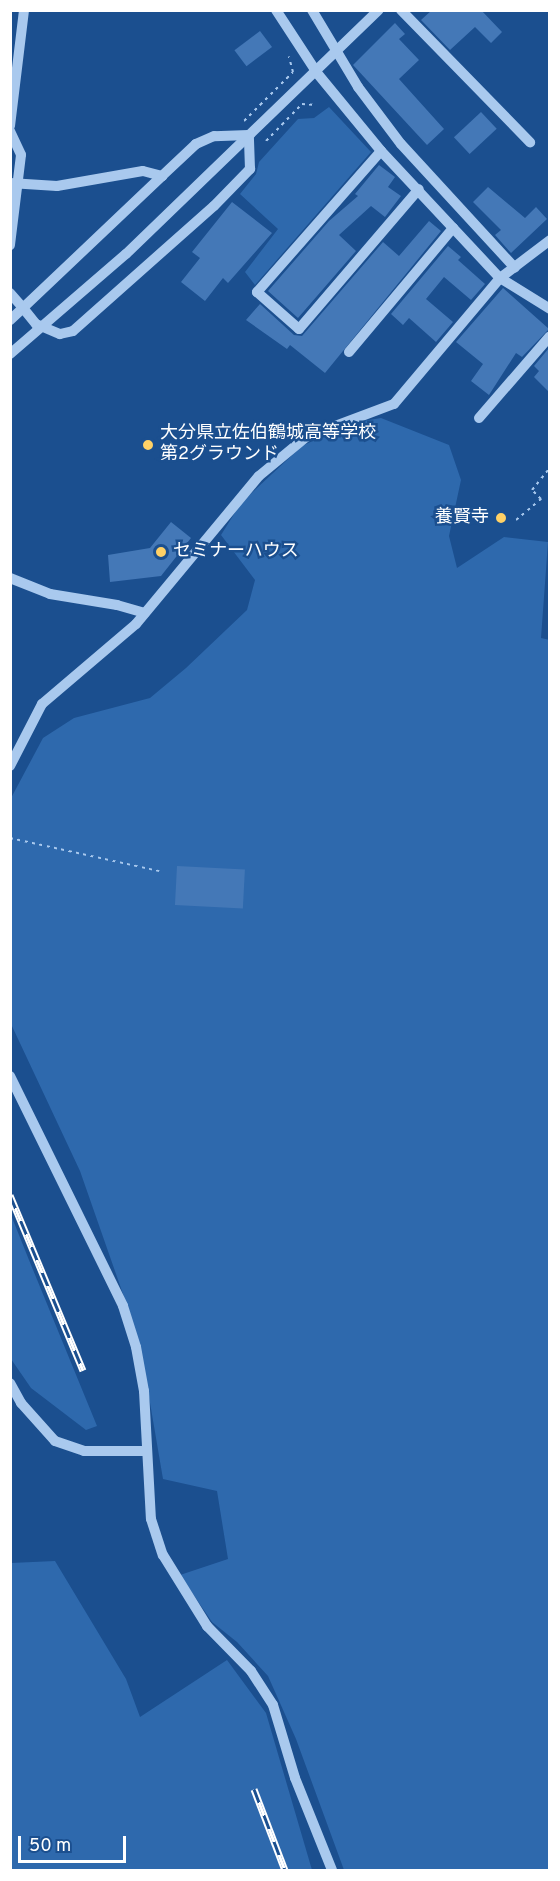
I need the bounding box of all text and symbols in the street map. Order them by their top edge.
place label: 大分県立佐伯鶴城高等学校 第2グラウンド [160,424,376,466]
marker: 大分県立佐伯鶴城高等学校 第2グラウンド [141,438,155,452]
place label: 養賢寺 [435,507,489,529]
marker: 養賢寺 [494,511,508,525]
place label: セミナーハウス [173,541,299,563]
marker: セミナーハウス [154,545,168,559]
scale bar [21,1824,129,1862]
text: 50 m [29,1835,71,1858]

